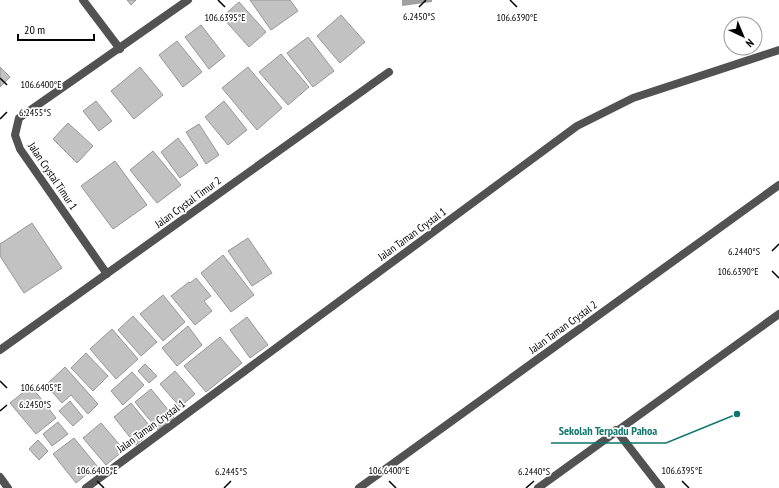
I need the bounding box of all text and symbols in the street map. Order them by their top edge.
text: 6.2450°S [403,10,435,23]
text: 106.6395°E [205,11,246,24]
text: 106.6390°E [497,11,538,24]
scale bar [18,16,94,42]
north arrow [723,16,763,56]
text: 20 m [24,22,45,37]
text: N [743,36,757,50]
text: 106.6400°E [21,78,62,91]
text: 6.2455°S [19,106,51,119]
street label: Jalan Crystal Timur 1 [25,139,81,212]
street label: Jalan Crystal Timur 2 [151,173,224,231]
street label: Jalan Taman Crystal 1 [374,204,449,264]
text: 6.2440°S [728,245,760,258]
text: 106.6390°E [718,265,759,278]
street label: Jalan Taman Crystal 2 [525,297,600,357]
text: 106.6405°E [21,381,62,394]
street label: Jalan Taman Crystal 1 [113,396,188,456]
text: 6.2450°S [19,398,51,411]
callout: Sekolah Terpadu Pahoa [551,419,666,443]
text: Sekolah Terpadu Pahoa [559,423,657,438]
text: 106.6405°E [77,464,118,477]
text: 106.6400°E [369,464,410,477]
text: 106.6395°E [662,464,703,477]
text: 6.2445°S [215,465,247,478]
text: 6.2440°S [518,465,550,478]

